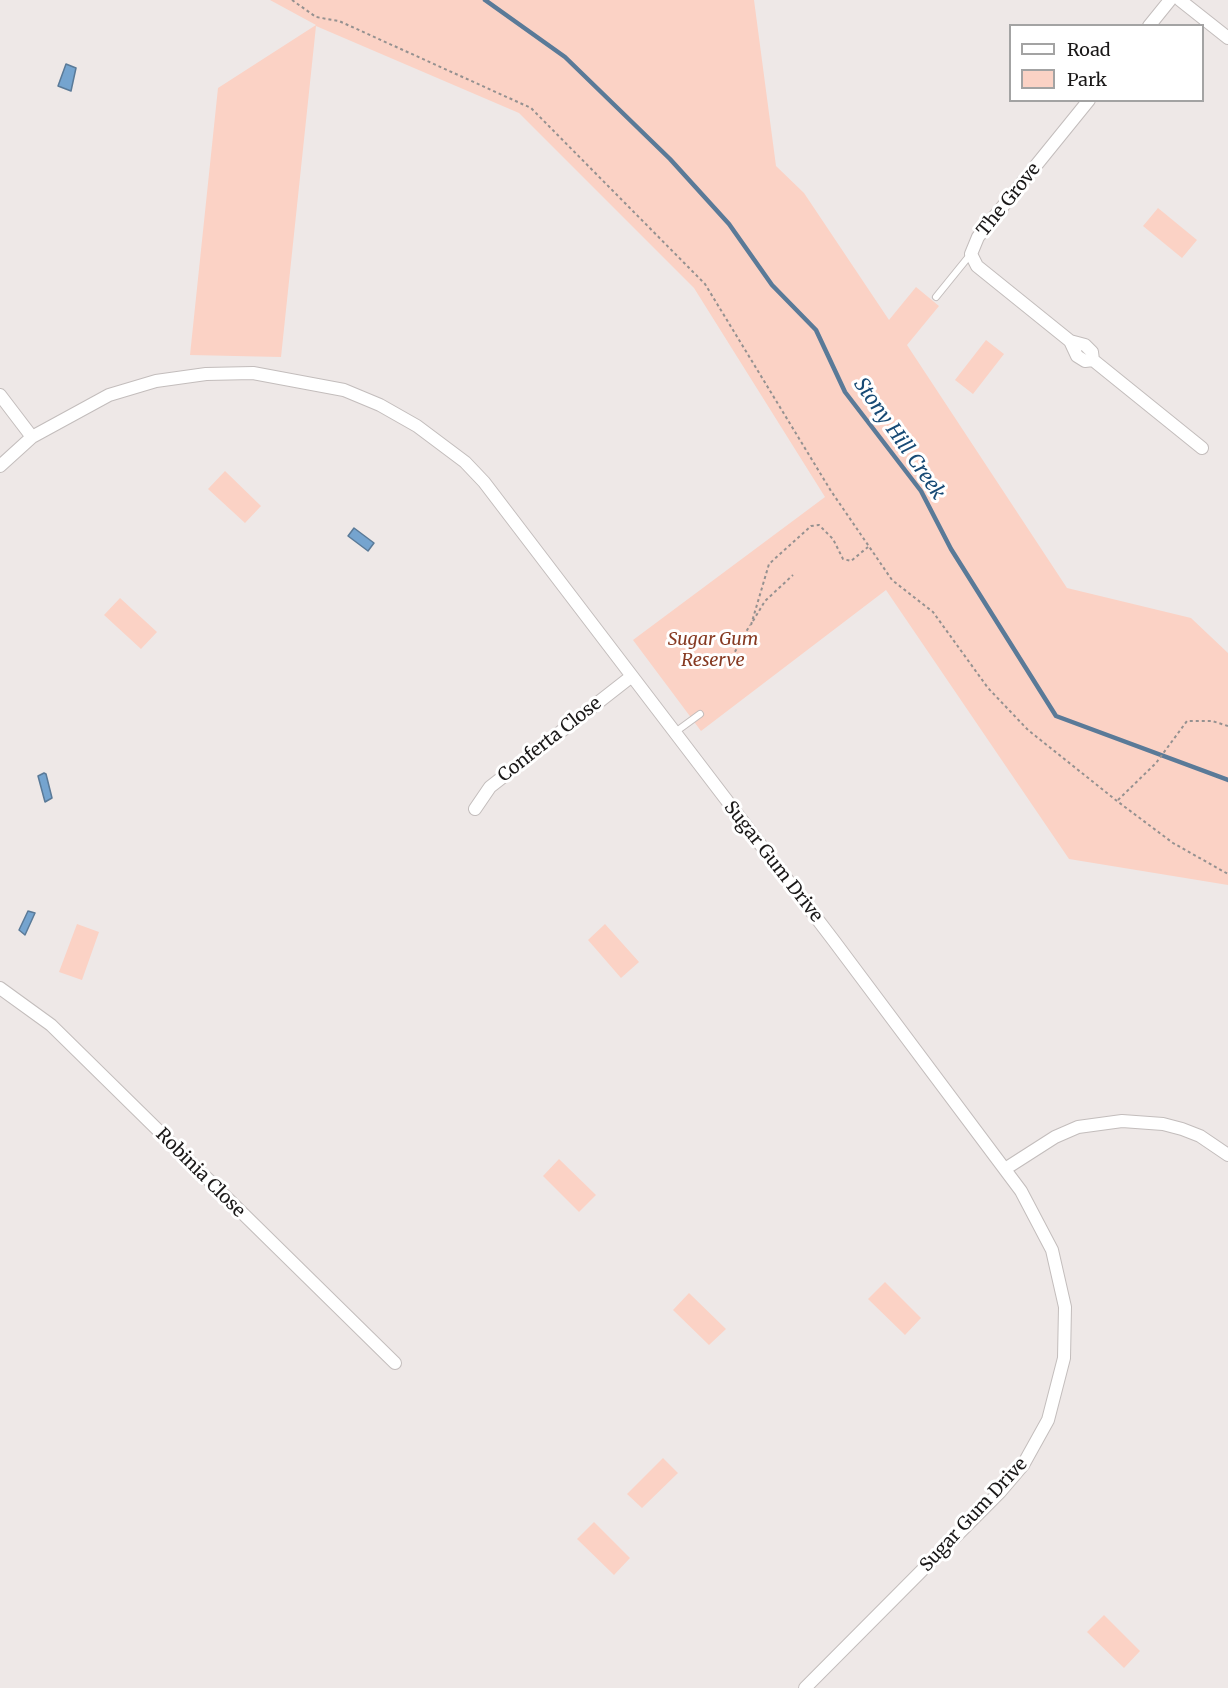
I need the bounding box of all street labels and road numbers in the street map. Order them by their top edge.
street label: The Grove [973,159,1045,241]
street label: Conferta Close [494,693,606,787]
street label: Sugar Gum Drive [719,797,827,927]
street label: Robinia Close [151,1124,249,1222]
street label: Sugar Gum Drive [916,1454,1032,1576]

